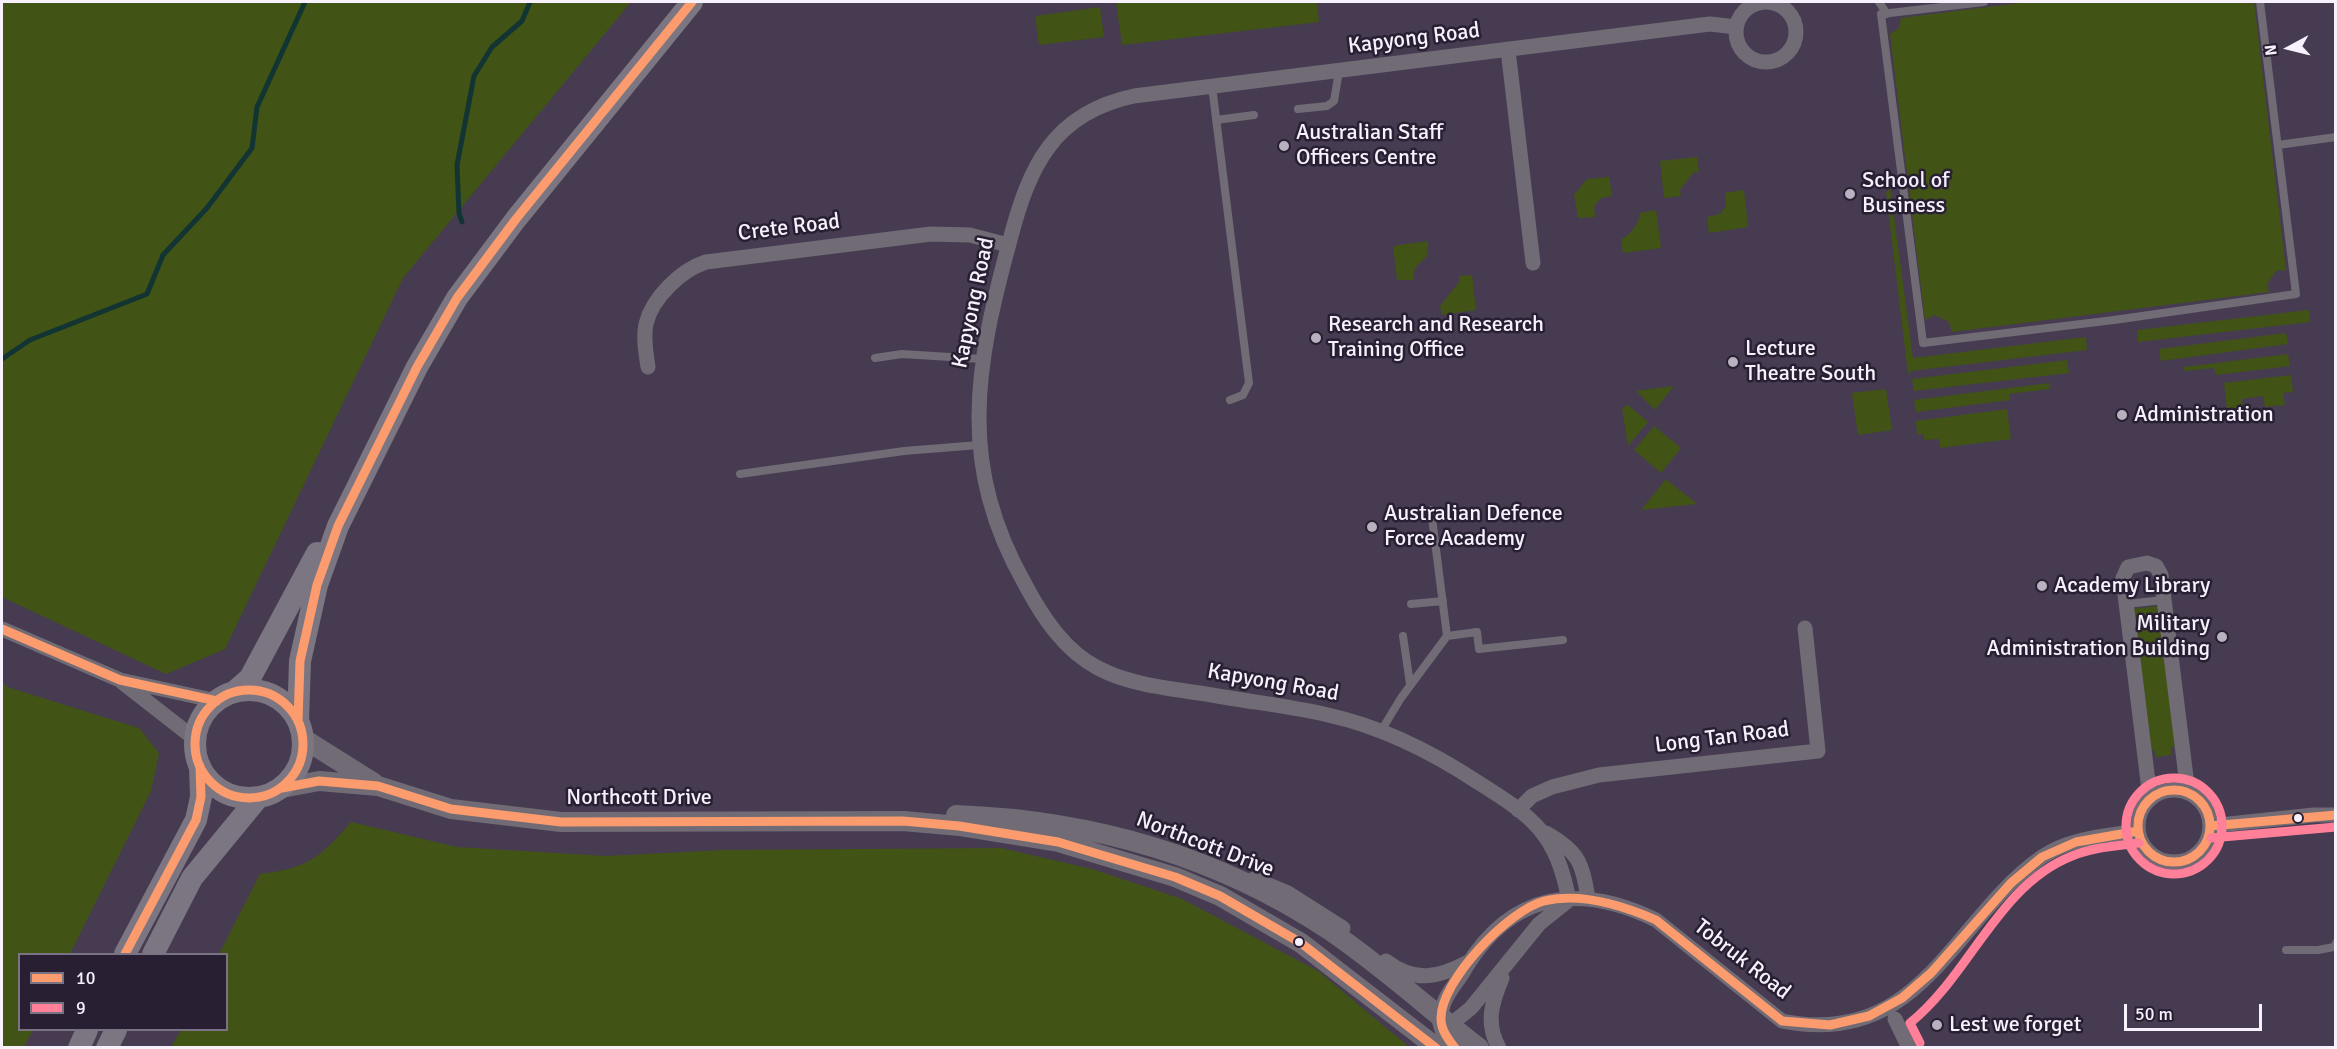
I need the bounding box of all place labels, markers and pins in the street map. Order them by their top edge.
place label: Australian Staff Officers Centre [1296,120,1443,172]
marker: Australian Staff Officers Centre [1277,139,1291,153]
place label: School of Business [1862,168,1949,220]
marker: School of Business [1843,187,1857,201]
place label: Research and Research Training Office [1328,312,1544,364]
marker: Research and Research Training Office [1309,331,1323,345]
place label: Lecture Theatre South [1745,336,1876,388]
marker: Lecture Theatre South [1726,355,1740,369]
place label: Administration [2134,402,2274,428]
marker: Administration [2115,408,2129,422]
place label: Australian Defence Force Academy [1384,501,1563,552]
marker: Australian Defence Force Academy [1365,520,1379,534]
place label: Academy Library [2054,573,2210,599]
marker: Academy Library [2035,579,2049,593]
place label: Military Administration Building [1987,611,2210,662]
marker: Military Administration Building [2215,630,2229,644]
unlabelled marker [2292,812,2304,824]
unlabelled marker [1293,936,1305,948]
place label: Lest we forget [1949,1012,2081,1038]
marker: Lest we forget [1930,1018,1944,1032]

